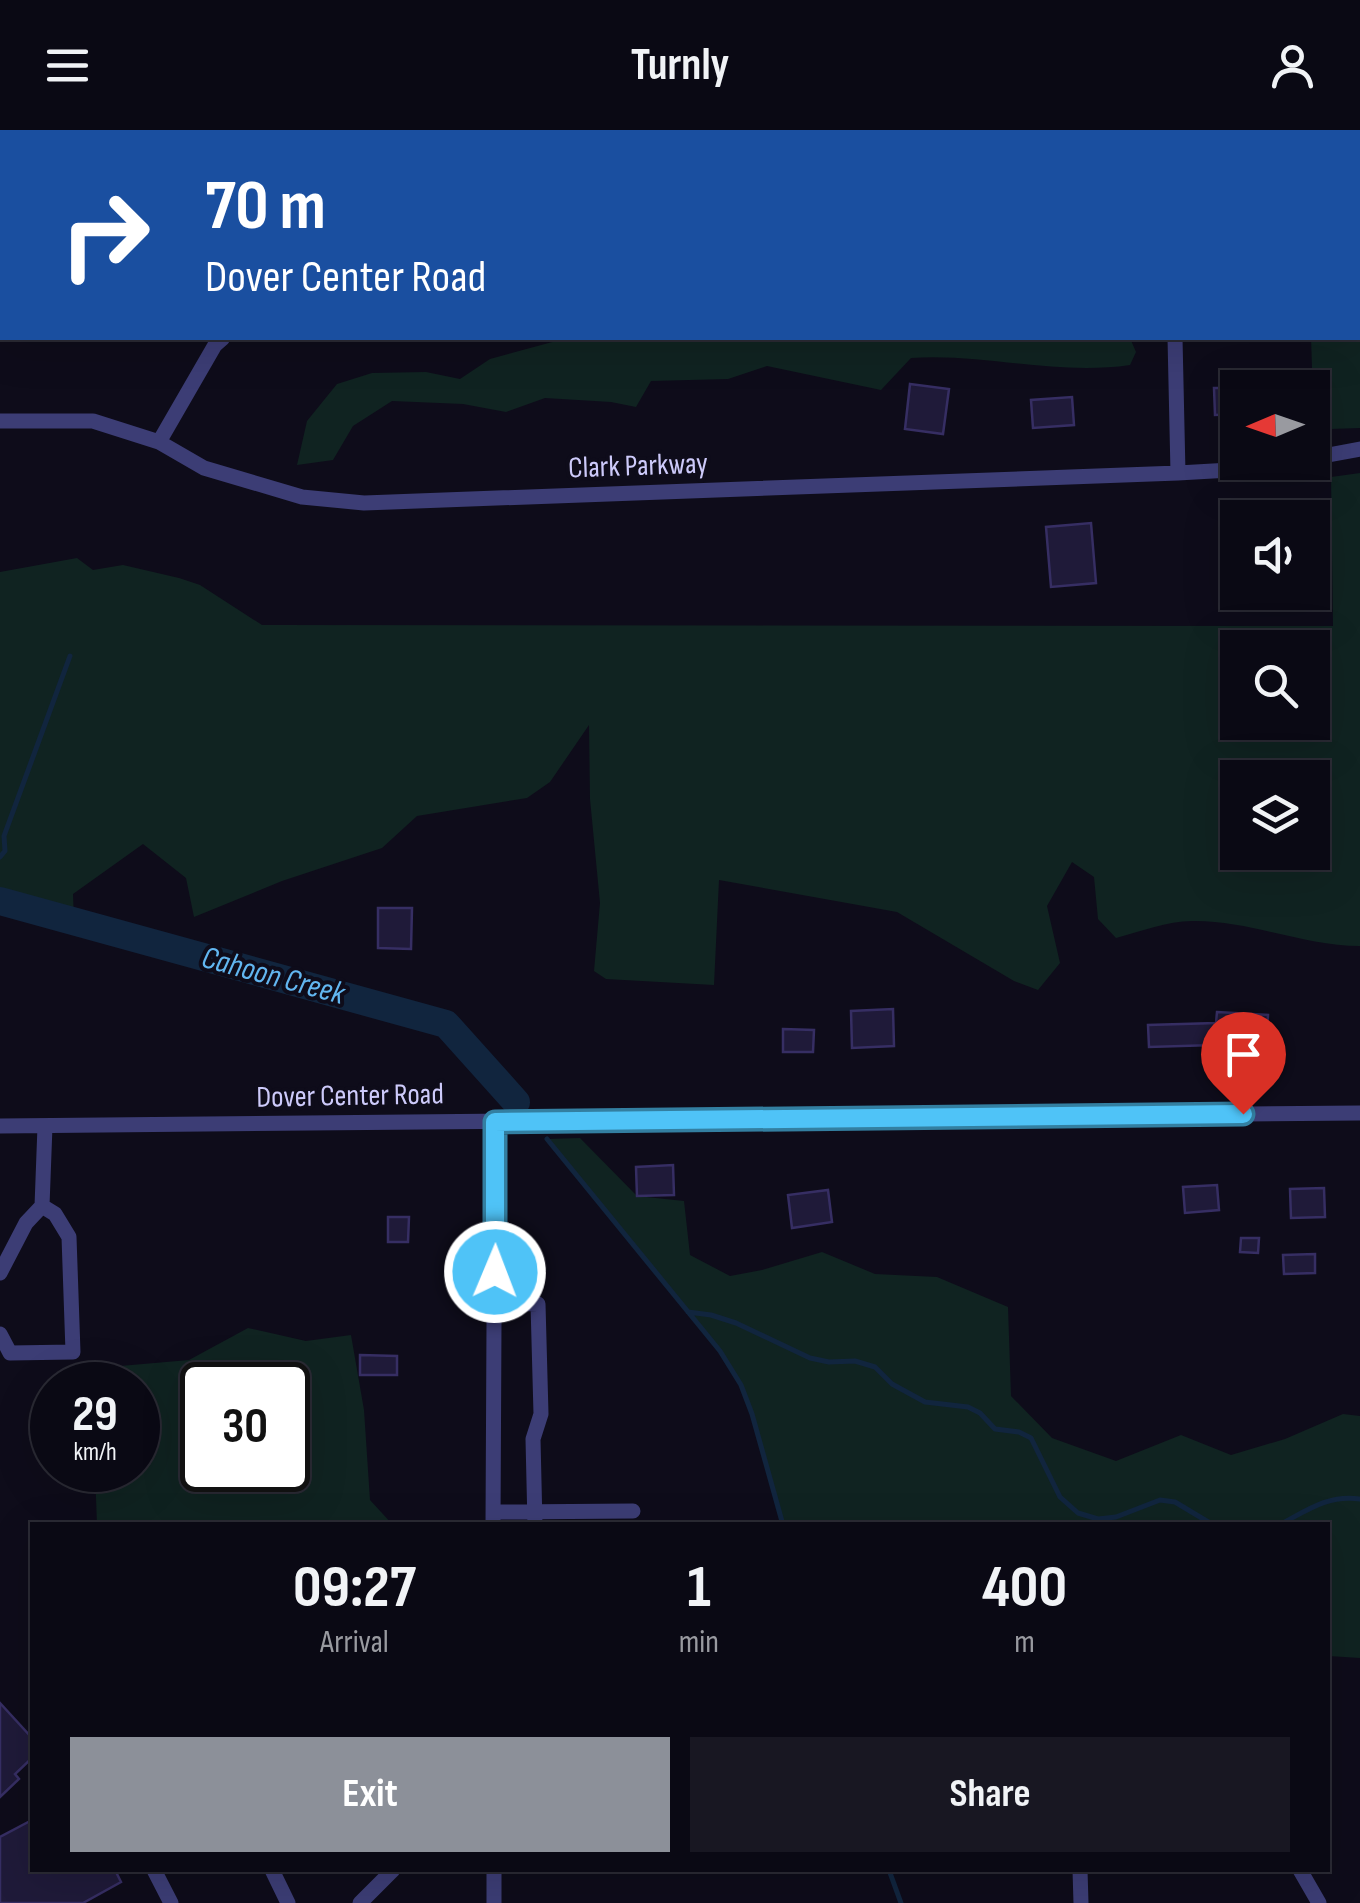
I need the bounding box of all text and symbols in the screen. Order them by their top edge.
icon: menu [40,38,95,93]
text: Turnly [631,38,729,93]
icon: person [1265,38,1320,93]
text: 70 m [205,165,326,249]
icon: right [40,170,170,300]
text: Dover Center Road [205,250,486,305]
north arrow [1220,370,1330,480]
map controls [1220,370,1330,870]
street label: Clark Parkway [567,446,709,486]
button: sound [1220,500,1330,610]
button: search [1220,630,1330,740]
button: layers [1220,760,1330,870]
water label: Cahoon Creek [197,938,350,1014]
pin [1201,1012,1286,1115]
icon: arrive [1216,1027,1271,1082]
street label: Dover Center Road [256,1076,444,1116]
position arrow [443,1220,547,1324]
speed limit sign: 30 [180,1362,310,1492]
text: 29 [72,1385,118,1445]
text: km/h [73,1437,117,1468]
text: 09:27 [293,1552,416,1624]
text: 1 [687,1552,711,1624]
text: 400 [982,1552,1067,1624]
text: Arrival [320,1623,389,1662]
text: min [679,1623,719,1662]
text: m [1014,1623,1035,1662]
button: Exit [70,1737,670,1852]
button: Share [690,1737,1290,1852]

